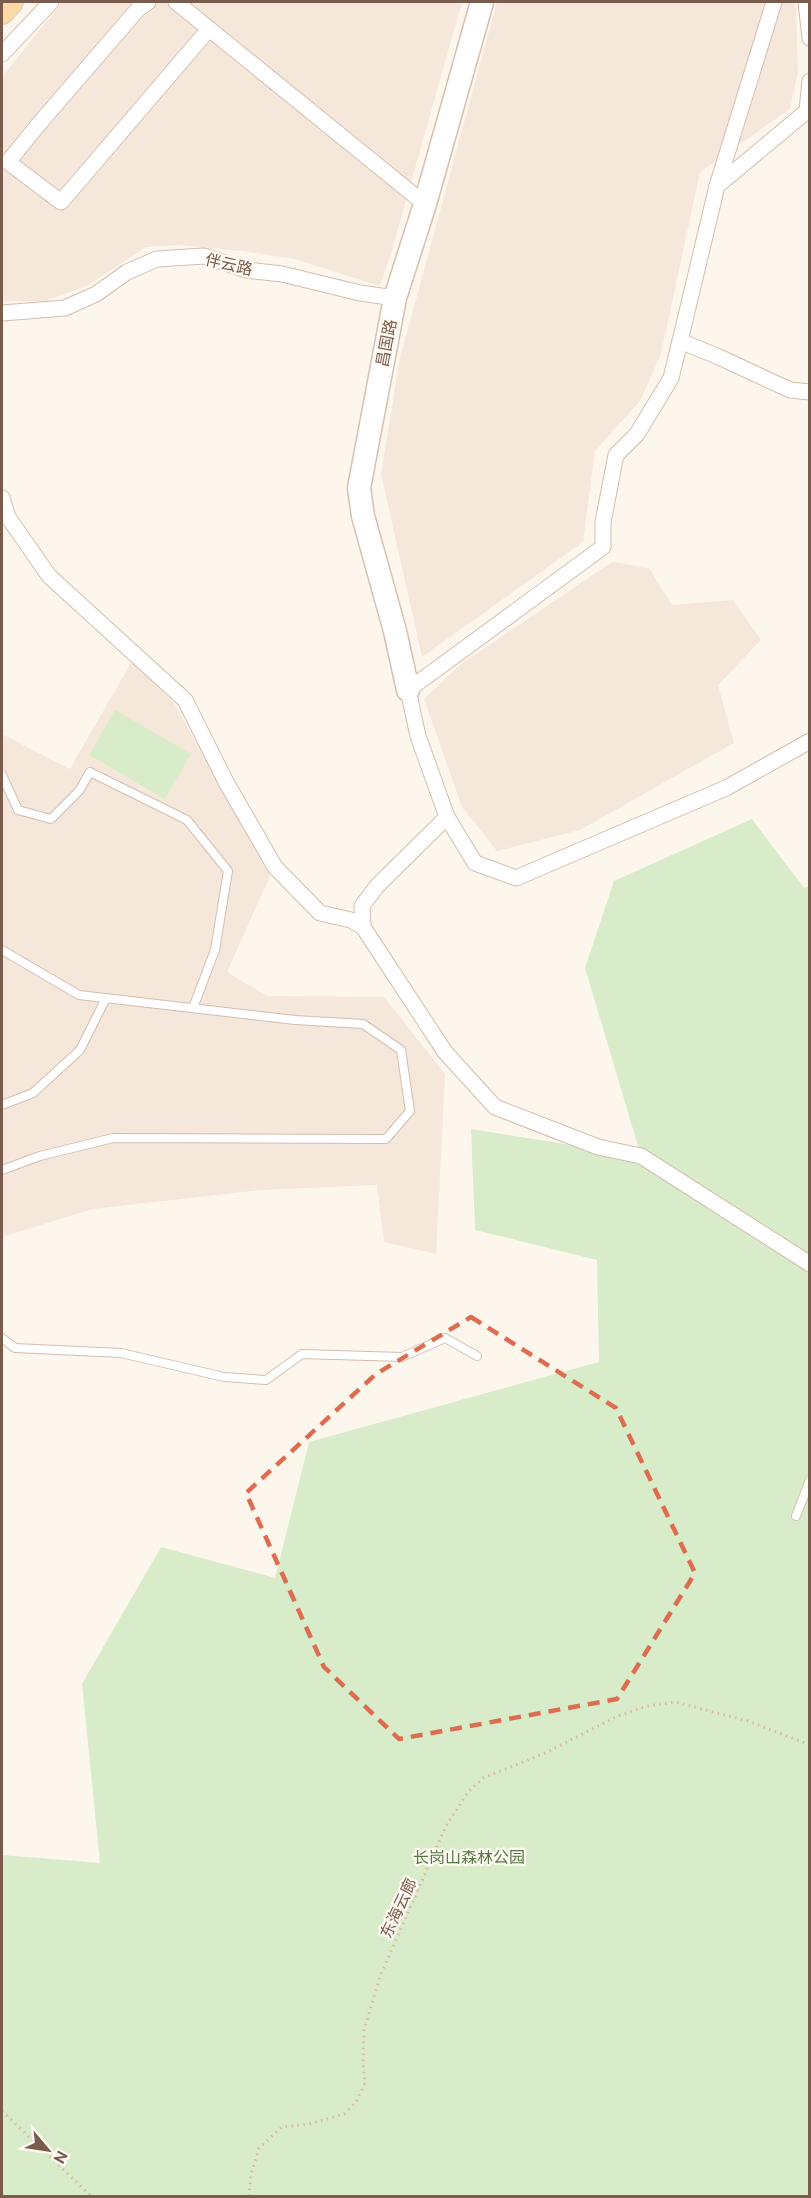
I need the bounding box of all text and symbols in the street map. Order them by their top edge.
street label: 伴云路 [204,250,254,278]
street label: 昌国路 [373,318,399,368]
park label: 长岗山森林公园 [413,1848,525,1866]
street label: 东海云廊 [376,1875,420,1941]
north arrow [18,2120,78,2180]
text: N [50,2148,72,2167]

